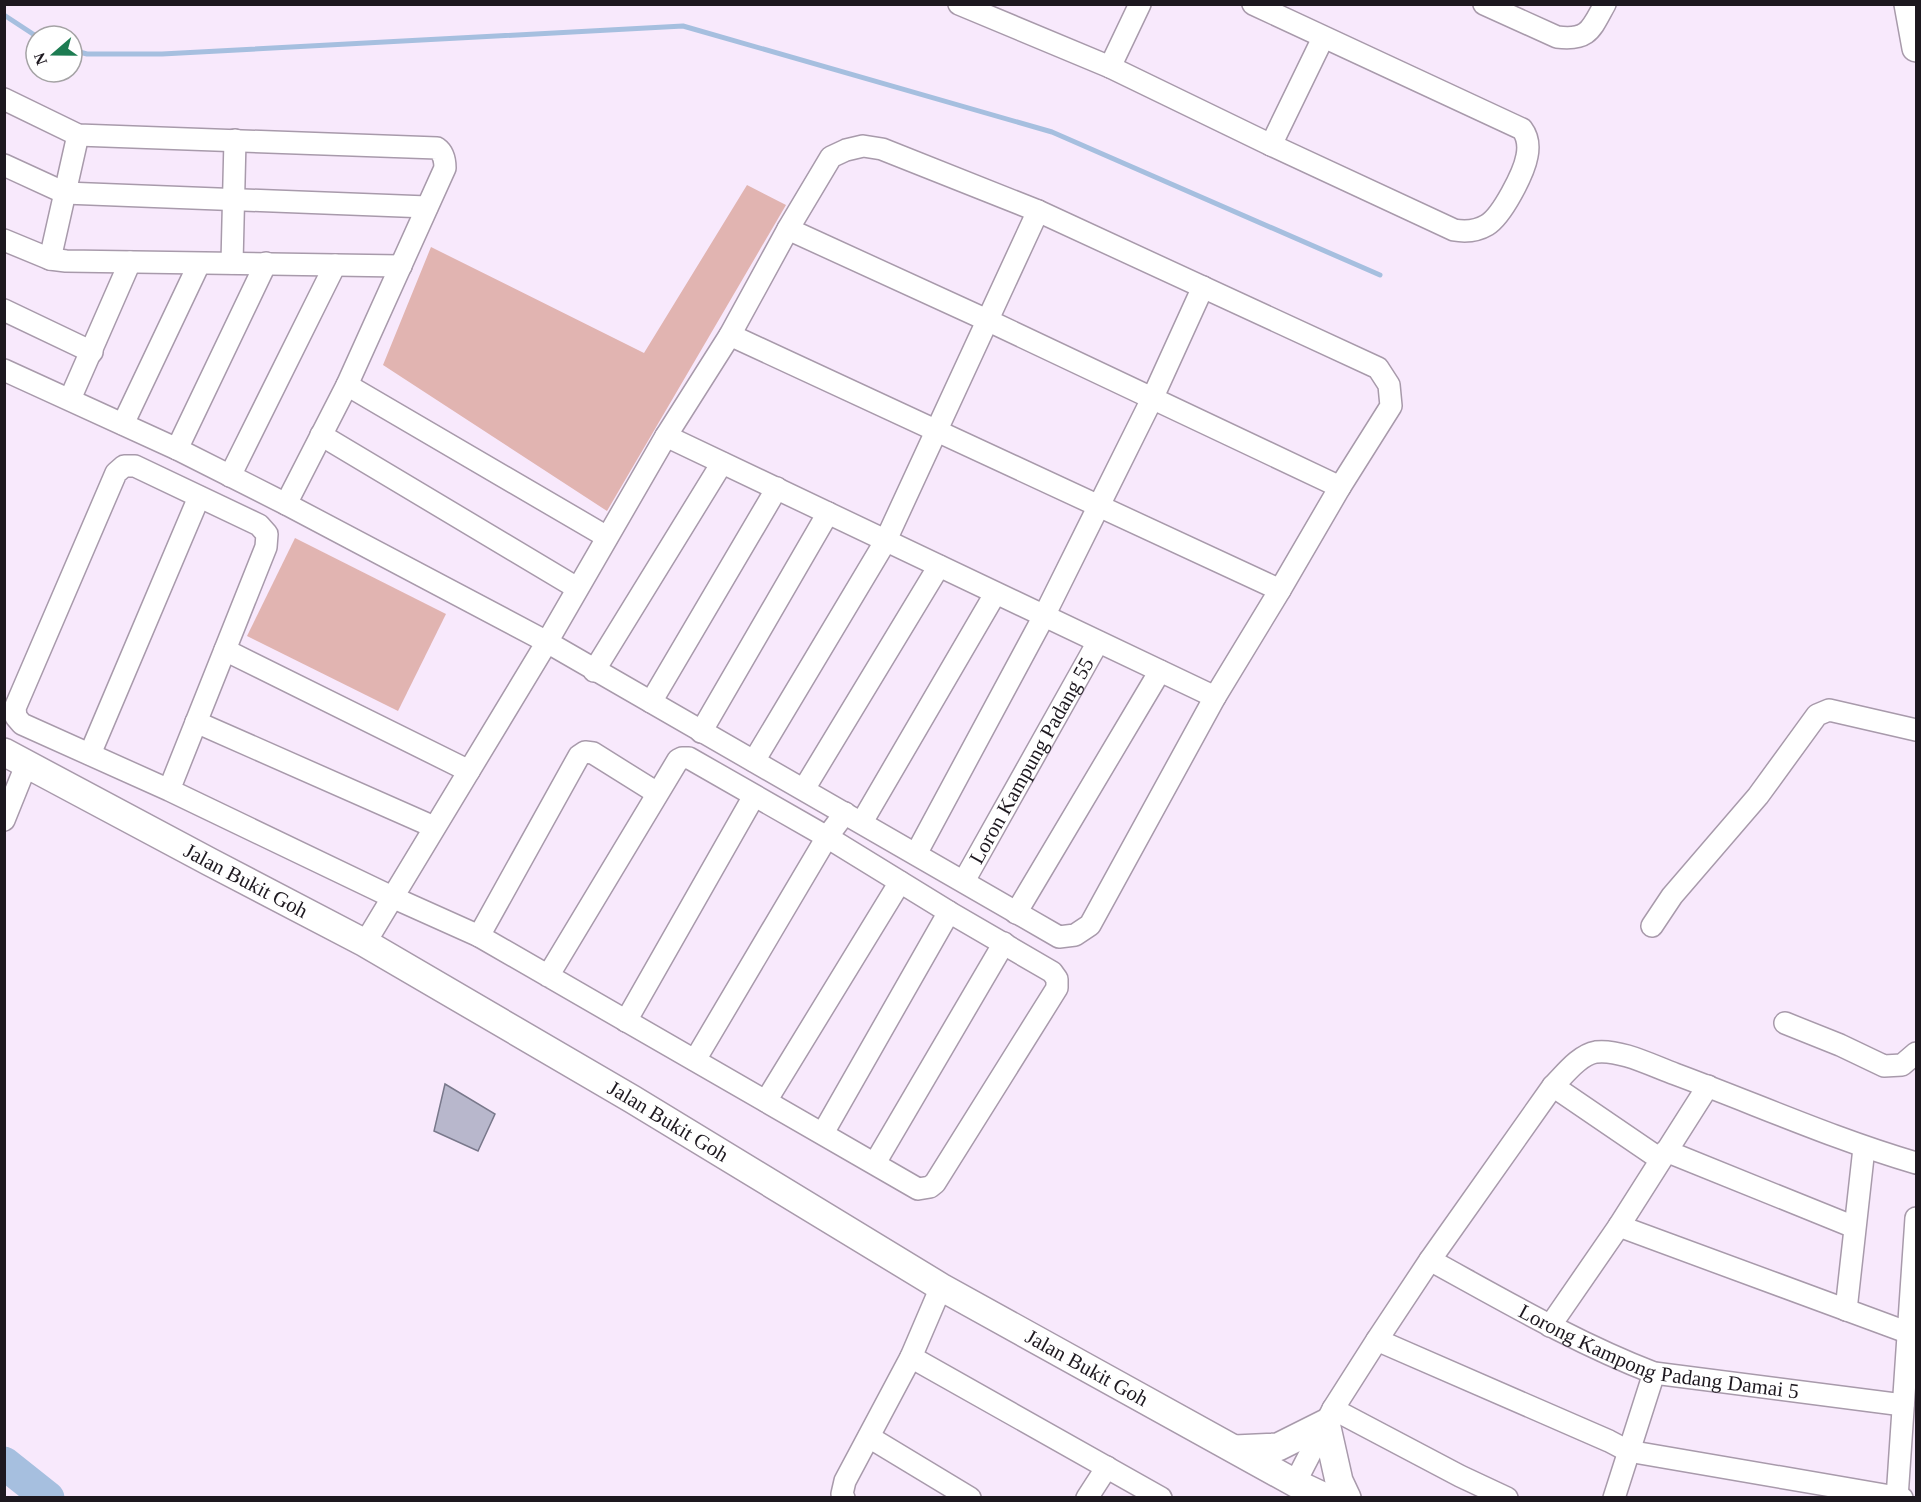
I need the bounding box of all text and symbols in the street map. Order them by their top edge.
north arrow [24,24,84,84]
text: N [30,50,50,67]
street label: Loron Kampung Padang 55 [964,653,1099,868]
street label: Jalan Bukit Goh [180,838,312,923]
street label: Jalan Bukit Goh [604,1076,733,1167]
street label: Lorong Kampong Padang Damai 5 [1515,1299,1800,1404]
street label: Jalan Bukit Goh [1021,1324,1153,1412]

